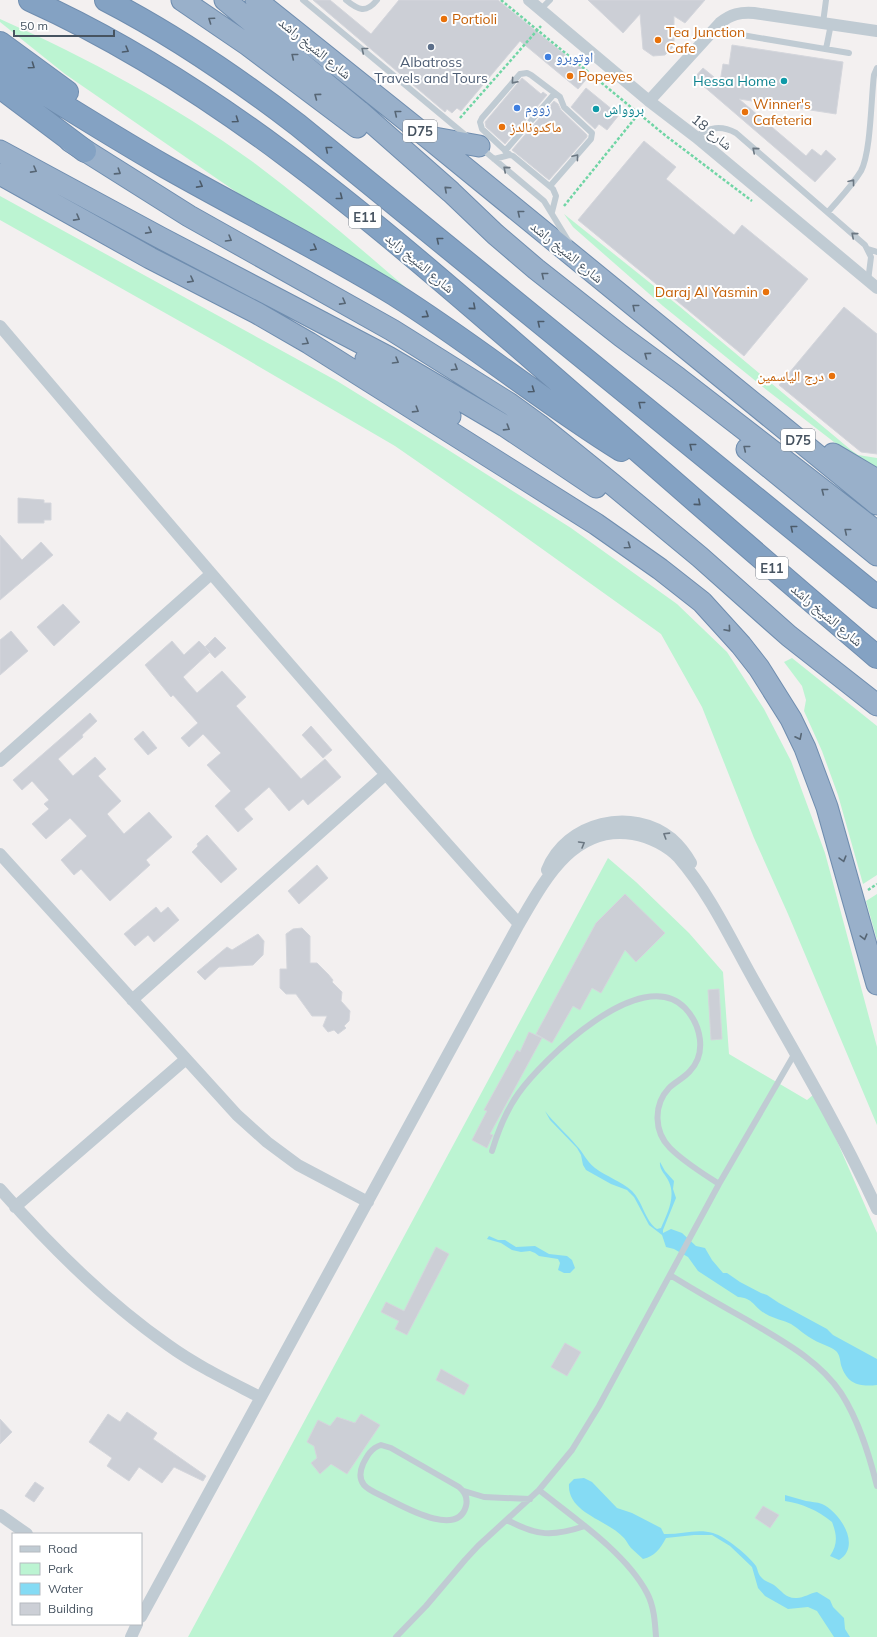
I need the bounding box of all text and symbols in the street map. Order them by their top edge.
place label: Portioli [452,10,497,28]
scale bar [14,12,114,38]
street label: شارع الشيخ راشد [274,13,355,84]
marker: Portioli [439,14,449,24]
text: 50 m [20,18,48,33]
one-way arrow [209,18,216,25]
place label: Tea Junction Cafe [666,23,745,57]
marker: Tea Junction Cafe [653,35,663,45]
marker: Albatross Travels and Tours [426,42,436,52]
one-way arrow [122,46,129,53]
one-way arrow [361,48,368,55]
place label: اوتوبرو [556,48,593,66]
marker: اوتوبرو [543,52,553,62]
place label: Albatross Travels and Tours [374,53,488,87]
one-way arrow [291,54,299,61]
one-way arrow [27,61,34,68]
place label: Popeyes [578,67,633,85]
marker: Popeyes [565,71,575,81]
place label: Hessa Home [693,72,776,90]
one-way arrow [511,76,518,83]
marker: Hessa Home [779,76,789,86]
one-way arrow [314,94,321,101]
place label: Winner's Cafeteria [753,95,812,129]
place label: زووم [525,99,550,118]
place label: بروواش [604,100,644,118]
marker: زووم [512,103,522,113]
marker: بروواش [591,104,601,114]
marker: Winner's Cafeteria [740,107,750,117]
street label: شارع 18 [687,110,736,155]
one-way arrow [395,111,402,118]
one-way arrow [232,115,239,123]
place label: ماكدونالدز [509,118,561,136]
road number: D75 [403,120,437,142]
marker: ماكدونالدز [497,122,507,132]
one-way arrow [325,147,332,154]
one-way arrow [753,147,760,154]
one-way arrow [571,154,578,161]
one-way arrow [30,165,37,172]
one-way arrow [114,167,121,175]
one-way arrow [504,167,511,174]
one-way arrow [848,179,855,186]
one-way arrow [196,181,204,188]
one-way arrow [444,186,452,194]
one-way arrow [336,193,343,200]
road number: E11 [349,206,381,228]
one-way arrow [517,210,524,217]
one-way arrow [73,213,80,220]
street label: شارع الشيخ راشد [526,217,607,288]
one-way arrow [144,227,152,234]
street label: شارع الشيخ زايد [381,229,458,298]
one-way arrow [851,232,859,239]
one-way arrow [225,235,232,242]
one-way arrow [437,238,444,245]
one-way arrow [310,244,317,251]
one-way arrow [541,273,549,280]
one-way arrow [187,275,195,283]
place label: Daraj Al Yasmin [655,283,758,301]
marker: Daraj Al Yasmin [761,287,771,297]
one-way arrow [339,297,346,304]
one-way arrow [468,303,476,310]
one-way arrow [632,304,639,311]
one-way arrow [422,310,429,318]
one-way arrow [537,320,544,327]
one-way arrow [302,337,309,344]
one-way arrow [644,353,651,360]
one-way arrow [392,356,399,363]
one-way arrow [451,363,458,371]
place label: درج الياسمين [757,367,824,386]
marker: درج الياسمين [827,371,837,381]
one-way arrow [528,385,535,393]
one-way arrow [638,402,646,409]
one-way arrow [412,405,419,413]
one-way arrow [503,423,510,430]
road number: D75 [781,429,815,451]
one-way arrow [690,443,697,450]
one-way arrow [744,446,751,453]
one-way arrow [821,488,828,496]
one-way arrow [693,499,701,506]
one-way arrow [791,525,798,532]
one-way arrow [844,528,851,535]
one-way arrow [624,541,631,549]
road number: E11 [756,557,788,579]
street label: شارع الشيخ راشد [787,580,867,651]
one-way arrow [723,624,730,632]
one-way arrow [794,733,802,740]
one-way arrow [663,833,670,840]
one-way arrow [578,841,585,848]
one-way arrow [838,856,846,863]
one-way arrow [859,934,868,941]
legend [12,1533,142,1625]
text: Road [48,1541,77,1556]
text: Park [48,1561,74,1576]
text: Water [48,1581,84,1596]
text: Building [48,1601,93,1616]

